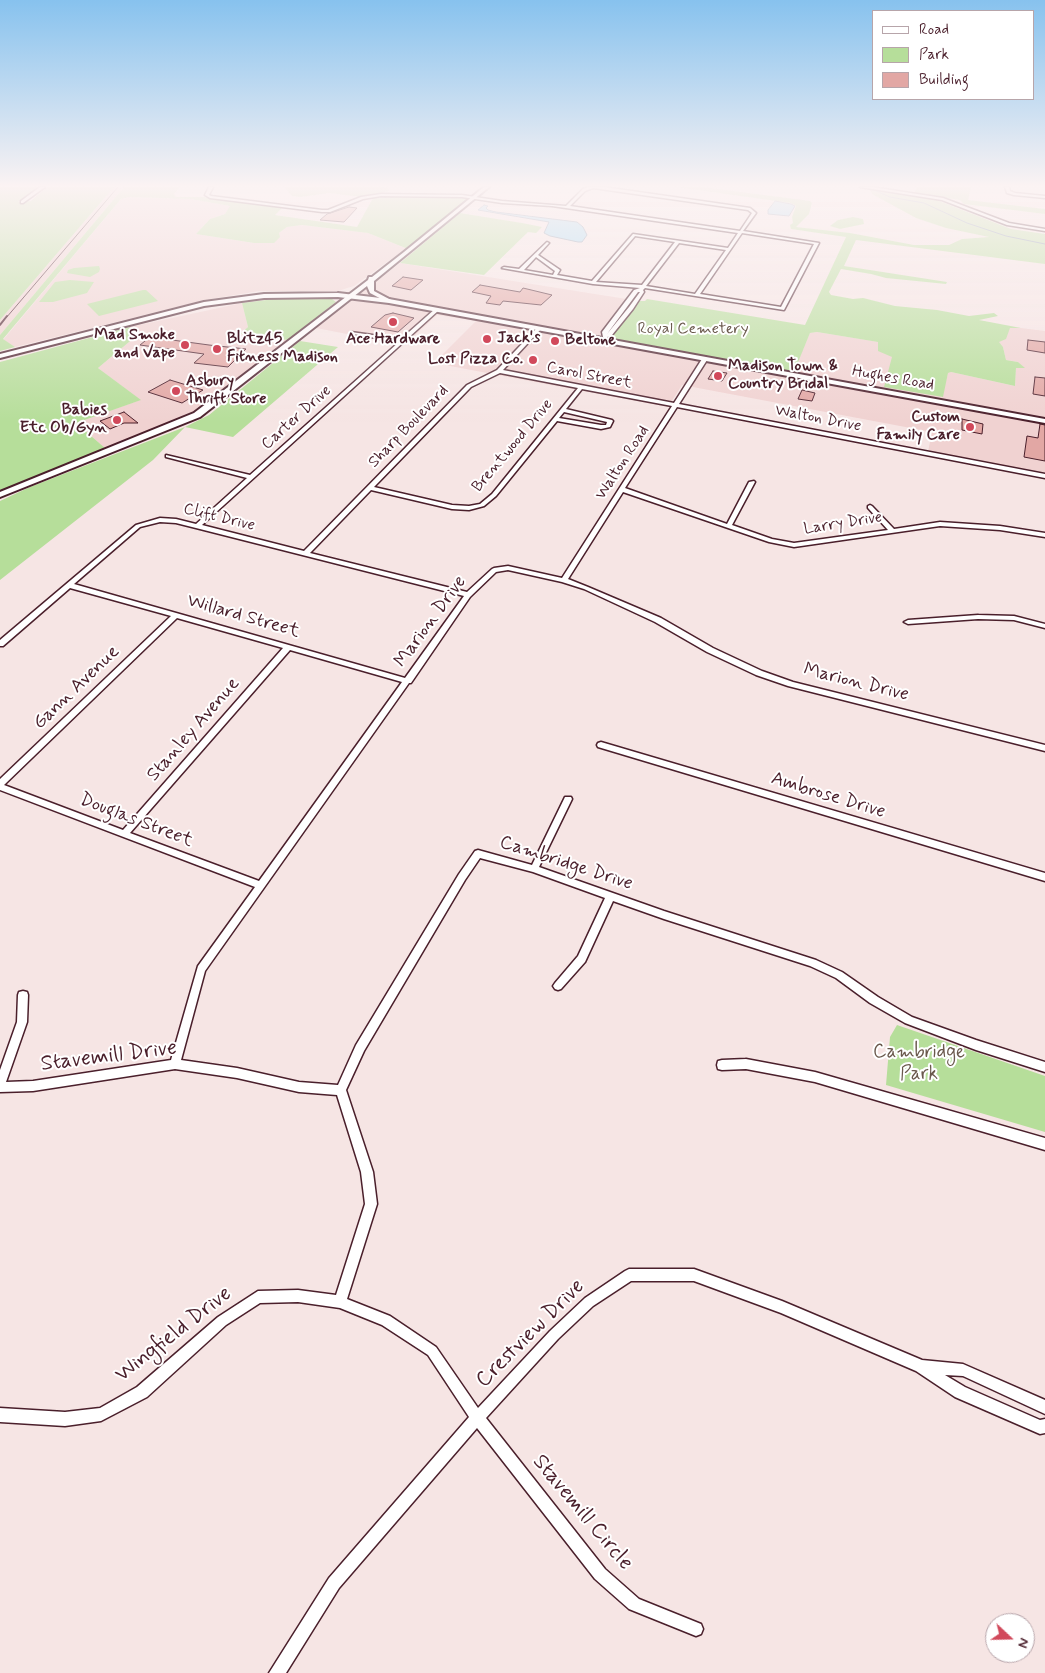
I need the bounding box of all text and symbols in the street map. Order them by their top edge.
legend [872,10,1035,100]
text: Road [919,20,949,40]
text: Park [919,45,949,65]
text: Building [919,70,969,90]
marker: Ace Hardware [387,316,399,328]
park label: Royal Cemetery [637,320,749,340]
place label: Mad Smoke and Vape [94,326,175,364]
place label: Jack's [497,329,540,349]
place label: Blitz45 Fitness Madison [227,330,338,368]
place label: Ace Hardware [346,330,440,350]
place label: Beltone [565,331,616,351]
marker: Jack's [481,333,493,345]
marker: Beltone [549,335,561,347]
marker: Mad Smoke and Vape [179,339,191,351]
marker: Blitz45 Fitness Madison [211,343,223,355]
place label: Lost Pizza Co. [428,350,523,370]
marker: Lost Pizza Co. [527,354,539,366]
place label: Madison Town & Country Bridal [728,357,838,395]
street label: Carol Street [545,358,633,394]
street label: Hughes Road [850,362,936,396]
marker: Madison Town & Country Bridal [712,370,724,382]
place label: Asbury Thrift Store [186,372,267,410]
street label: Carter Drive [258,382,336,454]
street label: Sharp Boulevard [365,382,453,472]
marker: Asbury Thrift Store [170,385,182,397]
street label: Brentwood Drive [468,396,558,496]
place label: Babies Etc Ob/Gyn [20,401,107,439]
street label: Walton Drive [773,401,863,437]
place label: Custom Family Care [876,408,960,446]
marker: Babies Etc Ob/Gyn [111,414,123,426]
marker: Custom Family Care [964,421,976,433]
street label: Walton Road [592,422,654,504]
street label: Clift Drive [181,500,257,536]
street label: Larry Drive [802,508,884,540]
street label: Marion Drive [390,572,472,672]
street label: Willard Street [184,590,302,644]
street label: Gann Avenue [29,641,125,735]
street label: Marion Drive [801,659,911,707]
street label: Stanley Avenue [143,673,245,787]
street label: Ambrose Drive [768,768,888,824]
street label: Douglas Street [76,789,196,853]
street label: Cambridge Drive [497,832,635,896]
street label: Stavemill Drive [39,1036,179,1078]
park label: Cambridge Park [873,1042,965,1086]
street label: Crestview Drive [471,1274,591,1394]
street label: Wingfield Drive [111,1281,237,1389]
street label: Stavemill Circle [526,1450,638,1576]
north arrow [985,1613,1035,1663]
text: N [1013,1635,1033,1651]

